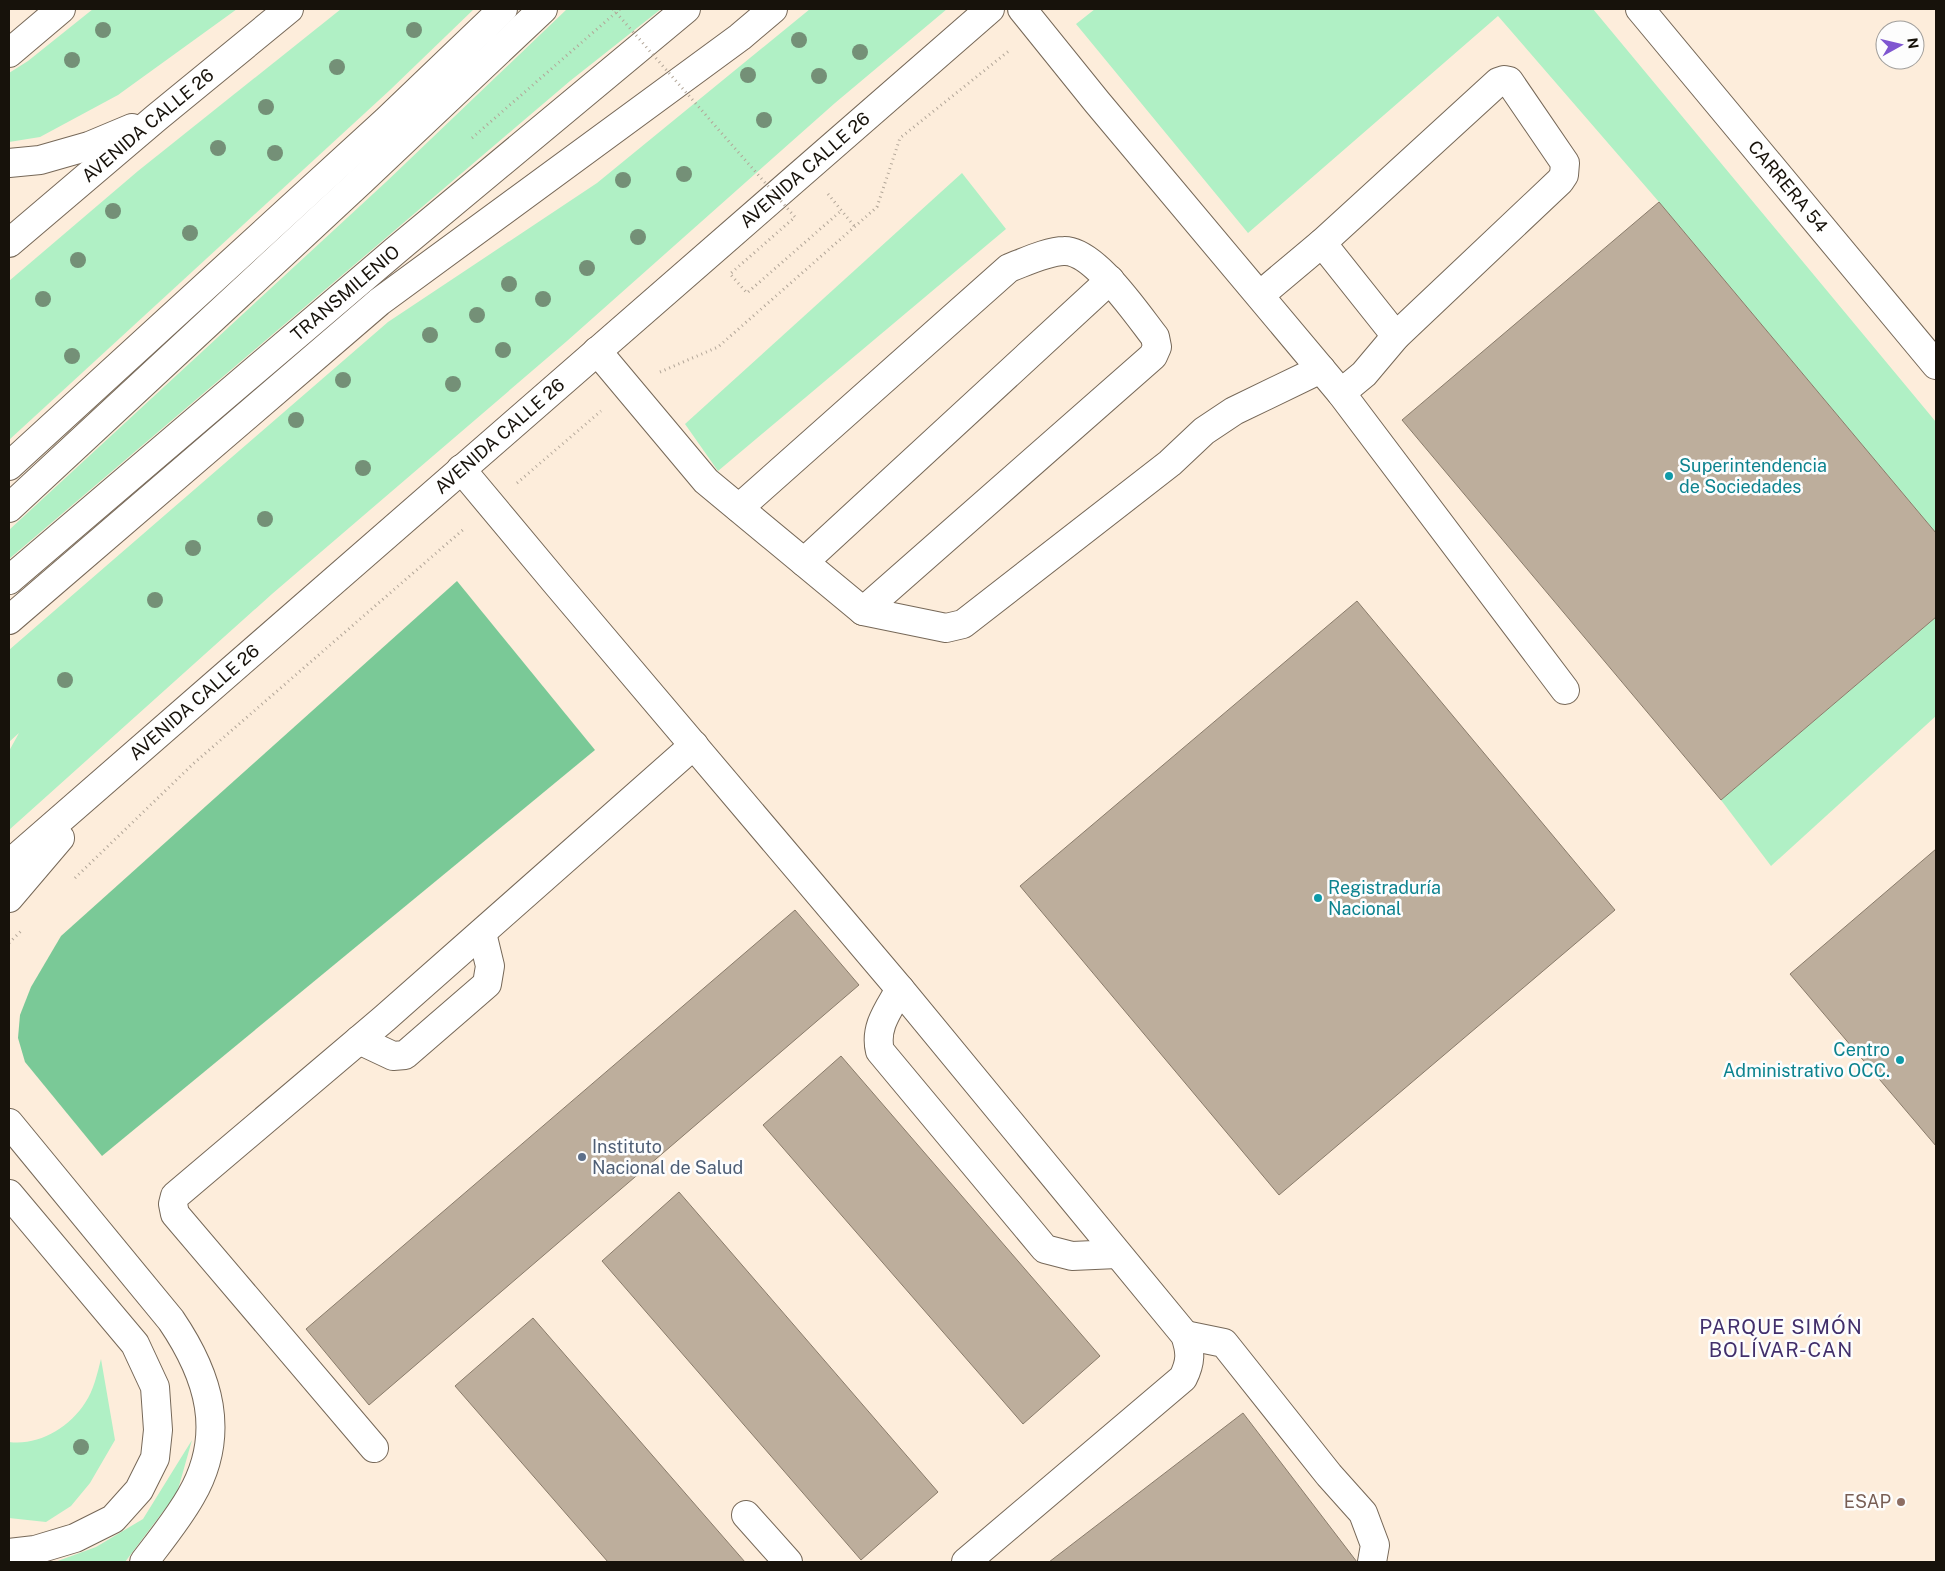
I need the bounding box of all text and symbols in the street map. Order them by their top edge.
north arrow [1875,20,1925,70]
text: N [1904,37,1922,50]
street label: AVENIDA CALLE 26 [78,64,218,186]
street label: AVENIDA CALLE 26 [736,108,874,232]
street label: CARRERA 54 [1744,136,1832,236]
street label: TRANSMILENIO [287,241,404,345]
street label: AVENIDA CALLE 26 [430,374,569,498]
place label: Superintendencia de Sociedades [1679,455,1827,497]
marker: Superintendencia de Sociedades [1663,470,1675,482]
street label: AVENIDA CALLE 26 [125,640,263,764]
place label: Registraduría Nacional [1328,877,1441,919]
marker: Registraduría Nacional [1312,892,1324,904]
place label: Centro Administrativo OCC. [1723,1039,1890,1081]
marker: Centro Administrativo OCC. [1894,1054,1906,1066]
place label: Instituto Nacional de Salud [592,1136,743,1178]
marker: Instituto Nacional de Salud [576,1151,588,1163]
district label: PARQUE SIMÓN BOLÍVAR-CAN [1699,1314,1863,1362]
place label: ESAP [1844,1491,1891,1512]
marker: ESAP [1895,1496,1907,1508]

